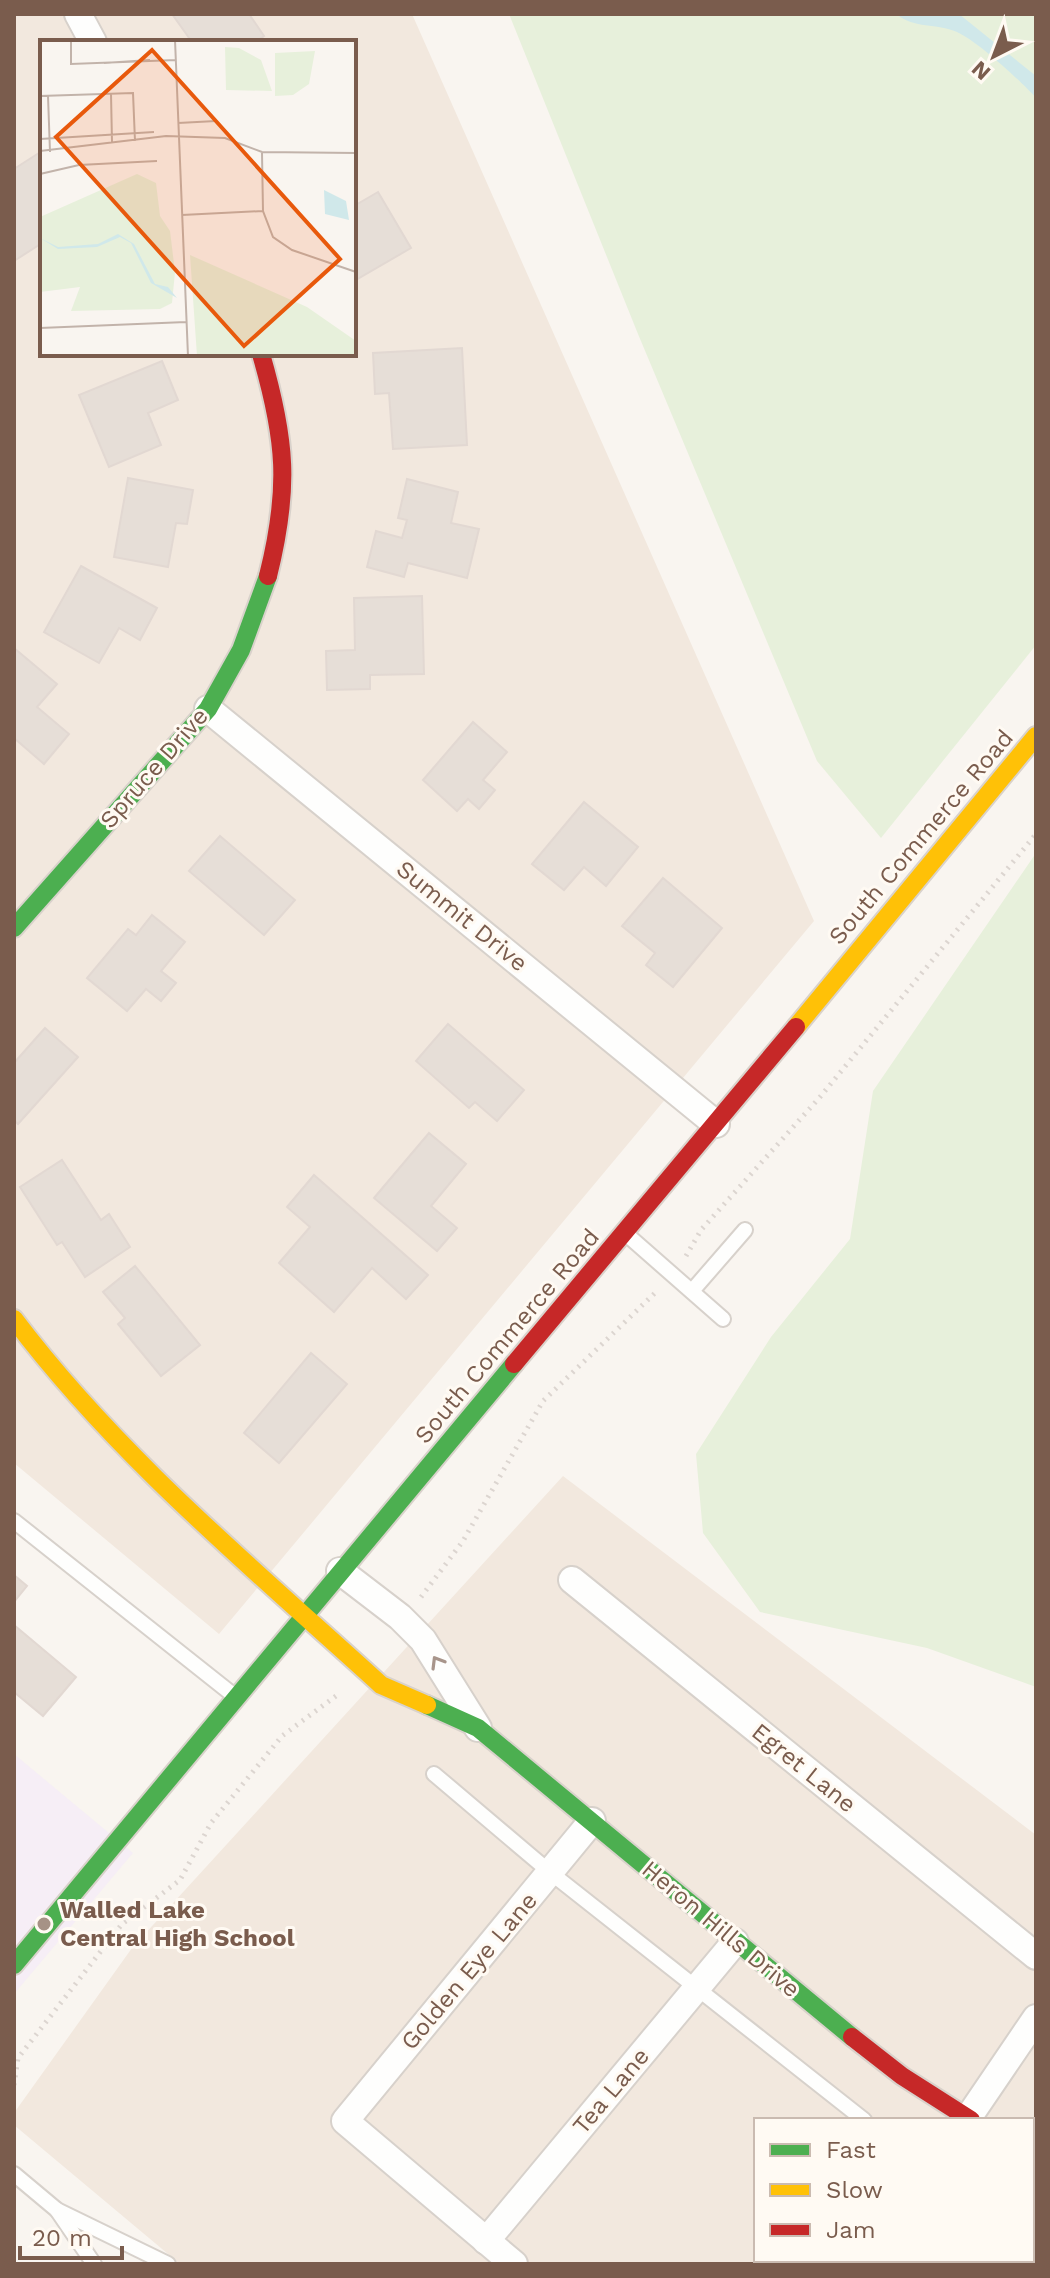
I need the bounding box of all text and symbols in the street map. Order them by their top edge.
north arrow [954,16,1034,96]
inset map [40,40,356,356]
text: N [967,56,995,85]
street label: Spruce Drive [94,702,214,834]
street label: South Commerce Road [823,724,1019,950]
street label: Summit Drive [391,855,533,977]
street label: South Commerce Road [409,1223,605,1449]
one-way arrow [431,1656,447,1671]
street label: Egret Lane [746,1718,862,1818]
street label: Heron Hills Drive [636,1855,806,2003]
street label: Golden Eye Lane [395,1887,543,2055]
place label: Walled Lake Central High School [60,1896,295,1952]
marker: Walled Lake Central High School [35,1915,53,1933]
street label: Tea Lane [567,2042,655,2140]
legend [754,2118,1034,2262]
text: Fast [826,2136,876,2164]
text: Slow [826,2176,883,2204]
scale bar [20,2210,122,2260]
text: Jam [826,2216,876,2244]
text: 20 m [32,2224,92,2252]

